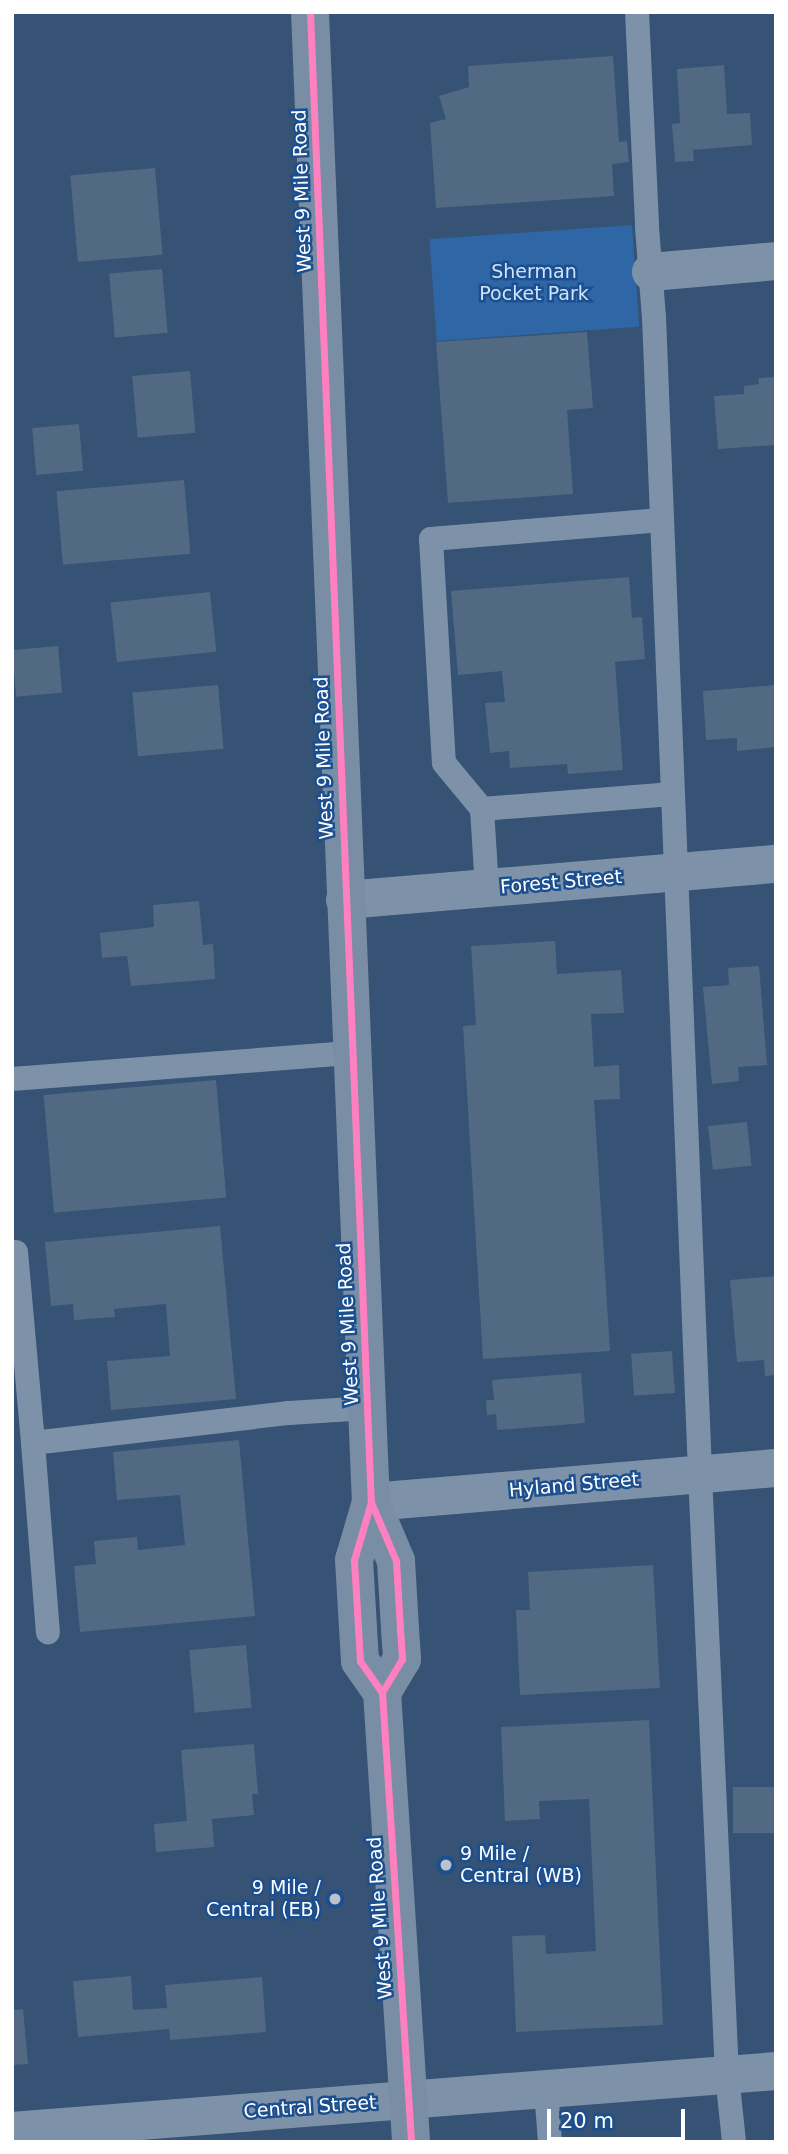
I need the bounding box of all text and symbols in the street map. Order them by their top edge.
street label: West 9 Mile Road [288,109,316,273]
park label: Sherman Pocket Park [479,261,589,305]
street label: West 9 Mile Road [310,676,338,840]
street label: Forest Street [499,865,623,899]
street label: West 9 Mile Road [332,1242,364,1406]
street label: Hyland Street [508,1468,640,1502]
street label: West 9 Mile Road [363,1836,397,2000]
place label: 9 Mile / Central (WB) [460,1843,582,1887]
marker: 9 Mile / Central (WB) [438,1857,454,1873]
place label: 9 Mile / Central (EB) [206,1877,321,1921]
marker: 9 Mile / Central (EB) [327,1891,343,1907]
street label: Central Street [243,2091,377,2123]
scale bar [550,2094,688,2138]
text: 20 m [560,2109,614,2133]

